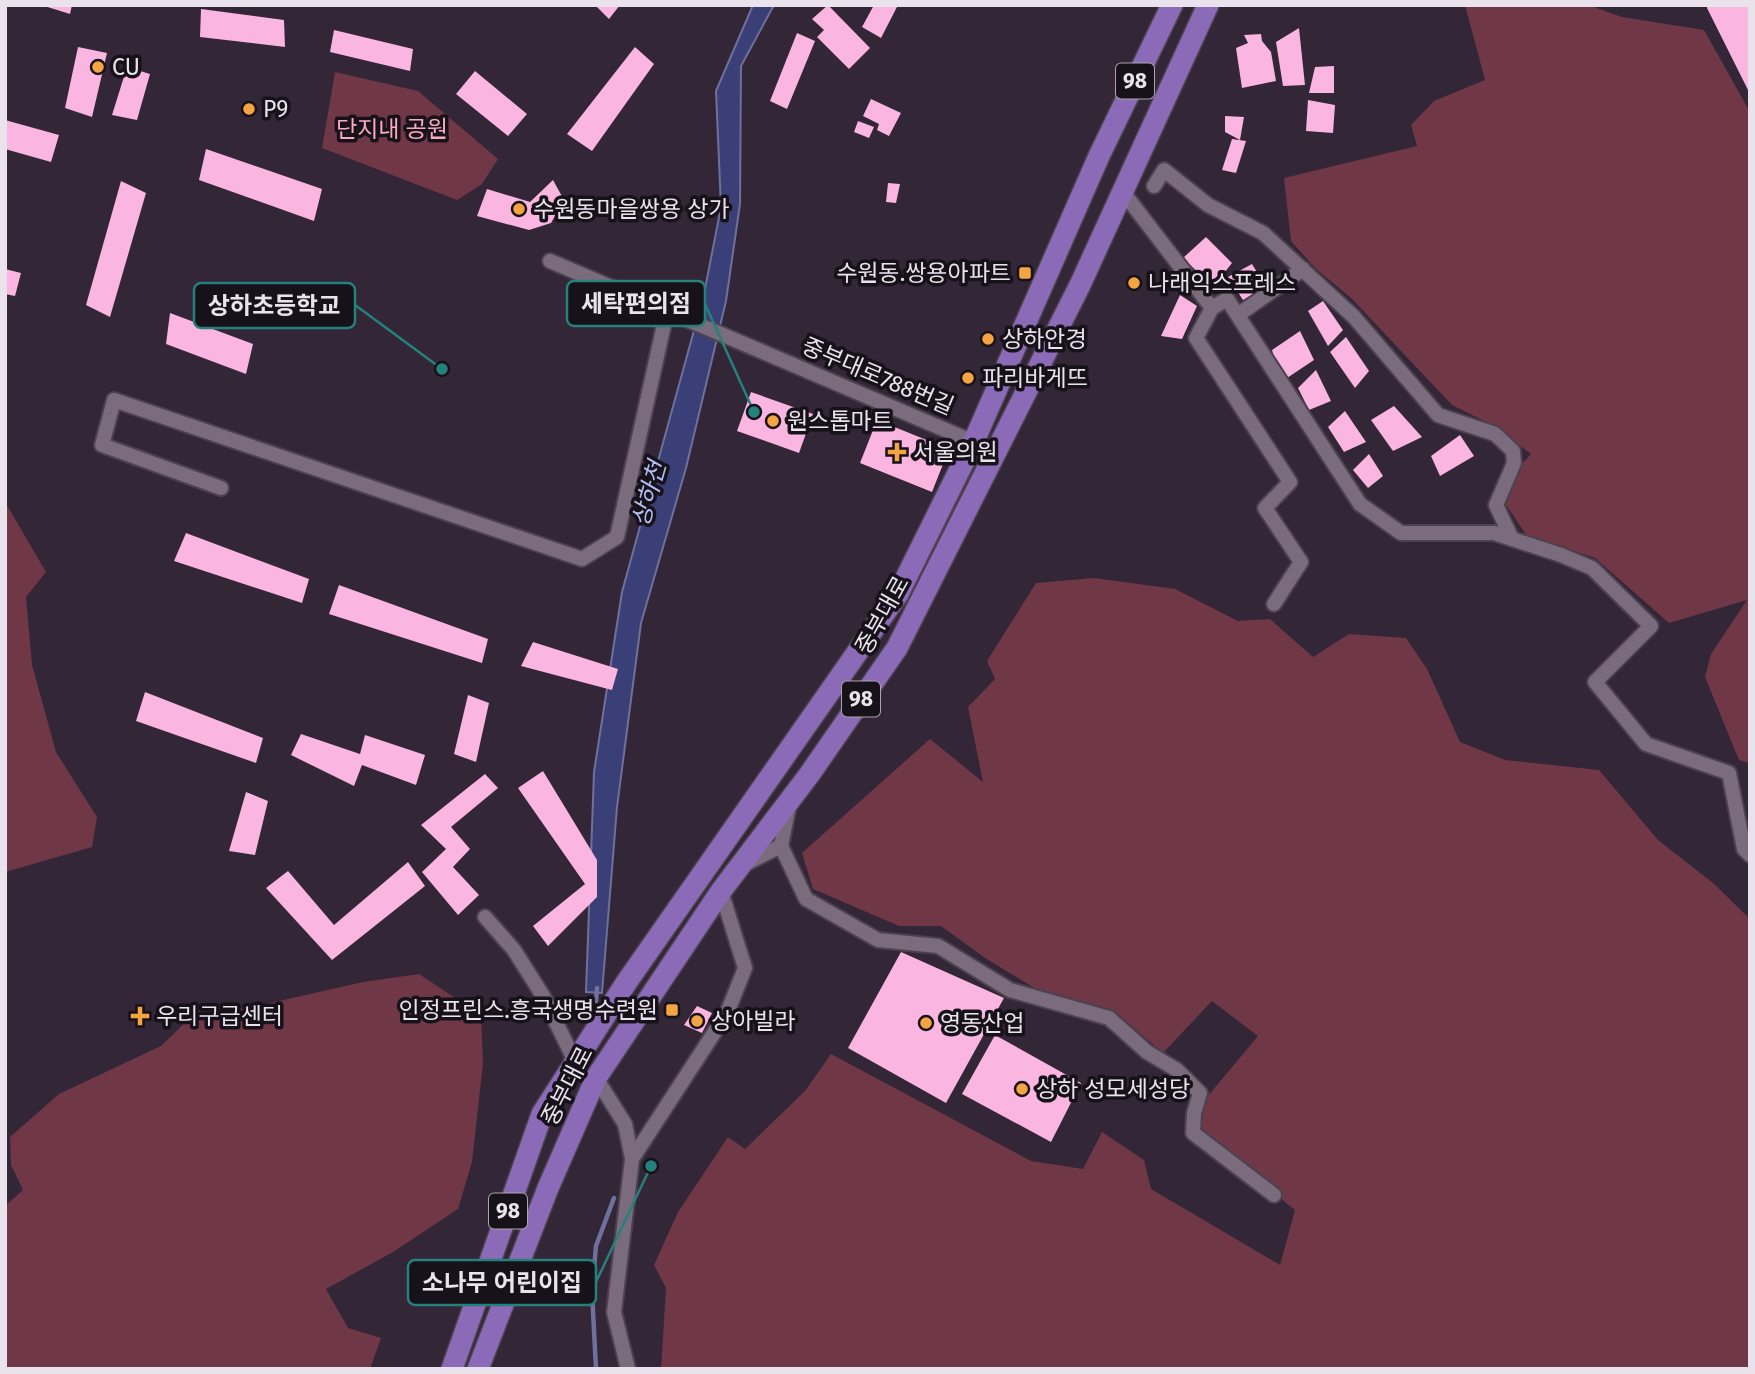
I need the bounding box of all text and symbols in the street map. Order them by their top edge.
place label: CU [112,53,140,81]
marker: CU [90,59,106,75]
road number: 98 [1116,64,1154,98]
place label: P9 [263,95,288,123]
marker: P9 [241,101,257,117]
park label: 단지내 공원 [336,115,448,143]
place label: 수원동마을쌍용 상가 [533,195,730,223]
marker: 수원동마을쌍용 상가 [511,201,527,217]
place label: 수원동.쌍용아파트 [836,259,1011,287]
marker: 수원동.쌍용아파트 [1017,265,1033,281]
place label: 나래익스프레스 [1148,269,1296,297]
marker: 나래익스프레스 [1126,275,1142,291]
callout: 세탁편의점 [567,281,705,326]
callout: 상하초등학교 [194,283,355,328]
text: 세탁편의점 [581,290,691,318]
text: 상하초등학교 [208,292,340,320]
place label: 상하안경 [1002,325,1087,353]
street label: 중부대로788번길 [798,331,958,421]
marker: 상하안경 [980,331,996,347]
place label: 파리바게뜨 [982,364,1088,392]
marker: 파리바게뜨 [960,370,976,386]
place label: 원스톱마트 [787,407,893,435]
marker: 원스톱마트 [765,413,781,429]
place label: 서울의원 [913,438,998,466]
marker: 서울의원 [887,442,907,462]
water label: 상하천 [626,456,672,530]
street label: 중부대로 [849,571,915,659]
road number: 98 [842,682,880,716]
place label: 인정프린스.흥국생명수련원 [399,996,658,1024]
place label: 우리구급센터 [156,1002,283,1030]
marker: 인정프린스.흥국생명수련원 [664,1002,680,1018]
marker: 우리구급센터 [130,1006,150,1026]
place label: 상아빌라 [711,1007,796,1035]
place label: 영동산업 [940,1009,1025,1037]
marker: 상아빌라 [689,1013,705,1029]
marker: 영동산업 [918,1015,934,1031]
street label: 중부대로 [535,1042,599,1130]
place label: 상하 성모세성당 [1036,1075,1190,1103]
marker: 상하 성모세성당 [1014,1081,1030,1097]
road number: 98 [489,1194,527,1228]
callout: 소나무 어린이집 [408,1260,596,1305]
text: 소나무 어린이집 [422,1269,582,1297]

